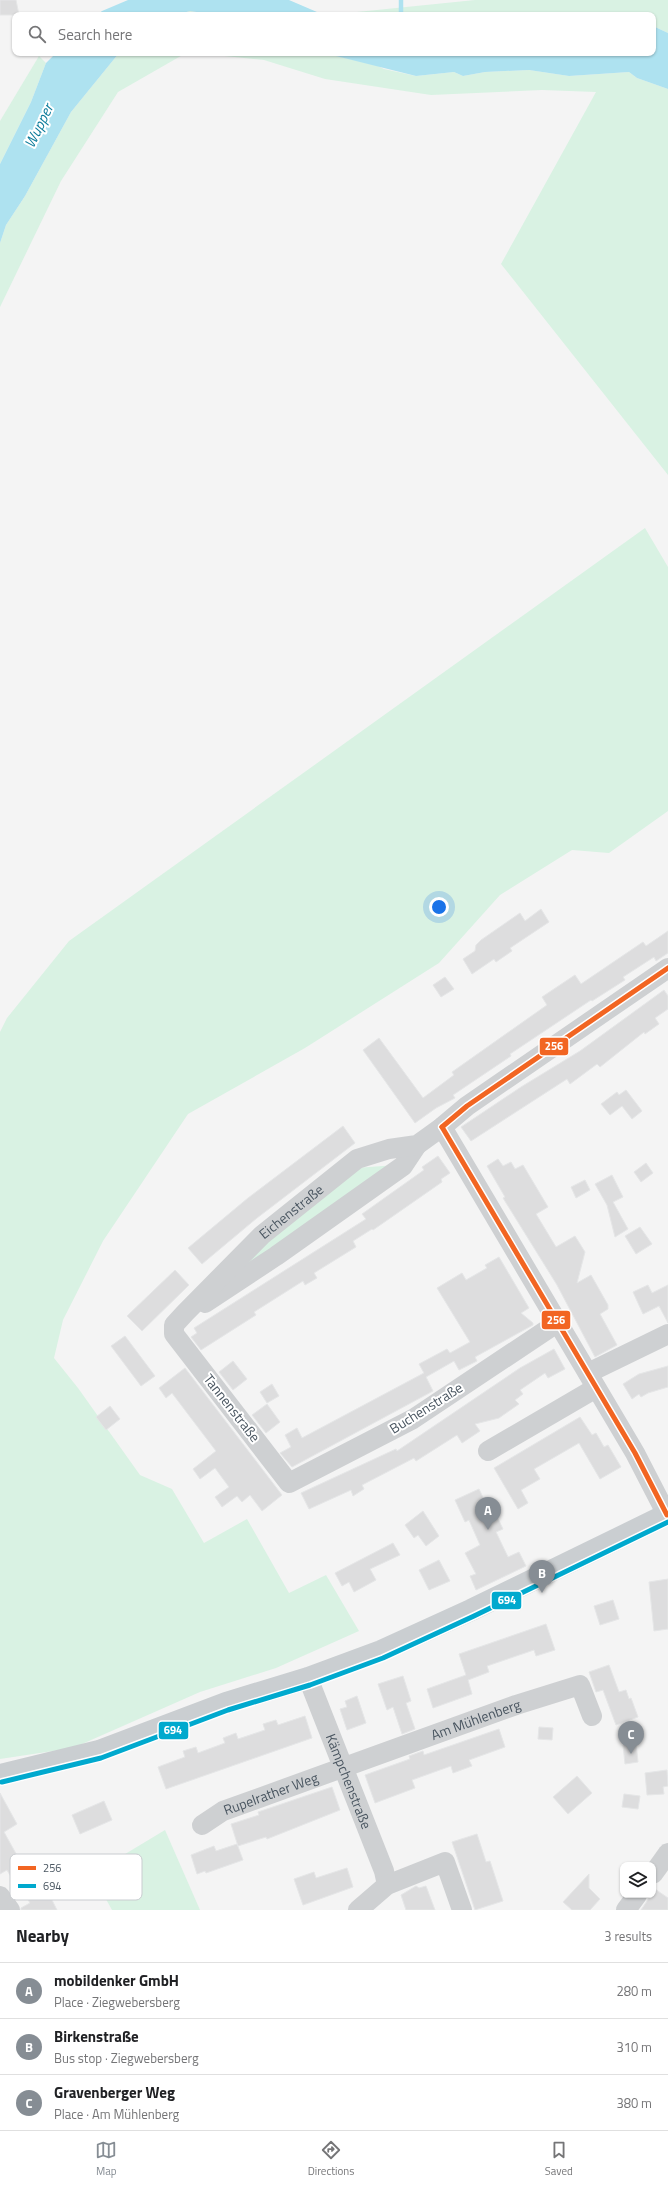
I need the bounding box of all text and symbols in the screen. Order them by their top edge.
search box [12,12,656,56]
icon: search [26,23,48,45]
text: Search here [58,23,132,46]
water label: Wupper [18,98,60,152]
your location [429,897,449,917]
line badge: 256 [539,1037,569,1056]
text: 256 [545,1038,563,1054]
street label: Eichenstraße [254,1179,328,1244]
line badge: 256 [541,1310,571,1330]
text: 256 [547,1312,565,1328]
street label: Tannenstraße [199,1369,266,1446]
street label: Buchenstraße [385,1377,466,1438]
pin: A [475,1497,501,1530]
pin: B [529,1560,555,1593]
line badge: 694 [491,1591,522,1610]
text: 694 [498,1592,516,1608]
street label: Am Mühlenberg [428,1693,523,1745]
line badge: 694 [158,1721,189,1740]
pin: C [618,1721,644,1754]
text: 694 [164,1722,182,1738]
street label: Kämpchenstraße [321,1730,377,1832]
street label: Rupelrather Weg [220,1766,321,1820]
legend [10,1854,142,1900]
text: 256 [43,1860,61,1876]
map controls [620,1862,656,1898]
button: layers [620,1862,656,1898]
text: 694 [43,1878,61,1894]
text: Nearby [16,1923,69,1949]
text: 3 results [604,1926,652,1946]
text: mobildenker GmbH [54,1969,179,1992]
text: A [25,1981,33,2001]
text: 280 m [616,1981,652,2001]
text: Place · Ziegwebersberg [54,1992,180,2012]
text: Birkenstraße [54,2025,139,2048]
text: B [25,2037,33,2057]
text: 310 m [616,2037,652,2057]
text: Bus stop · Ziegwebersberg [54,2048,199,2068]
text: Gravenberger Weg [54,2081,175,2104]
text: C [25,2093,33,2113]
text: 380 m [616,2093,652,2113]
text: Place · Am Mühlenberg [54,2104,179,2124]
tab: Map [95,2139,117,2179]
tab: Directions [308,2139,354,2179]
tab: Saved [545,2139,573,2179]

